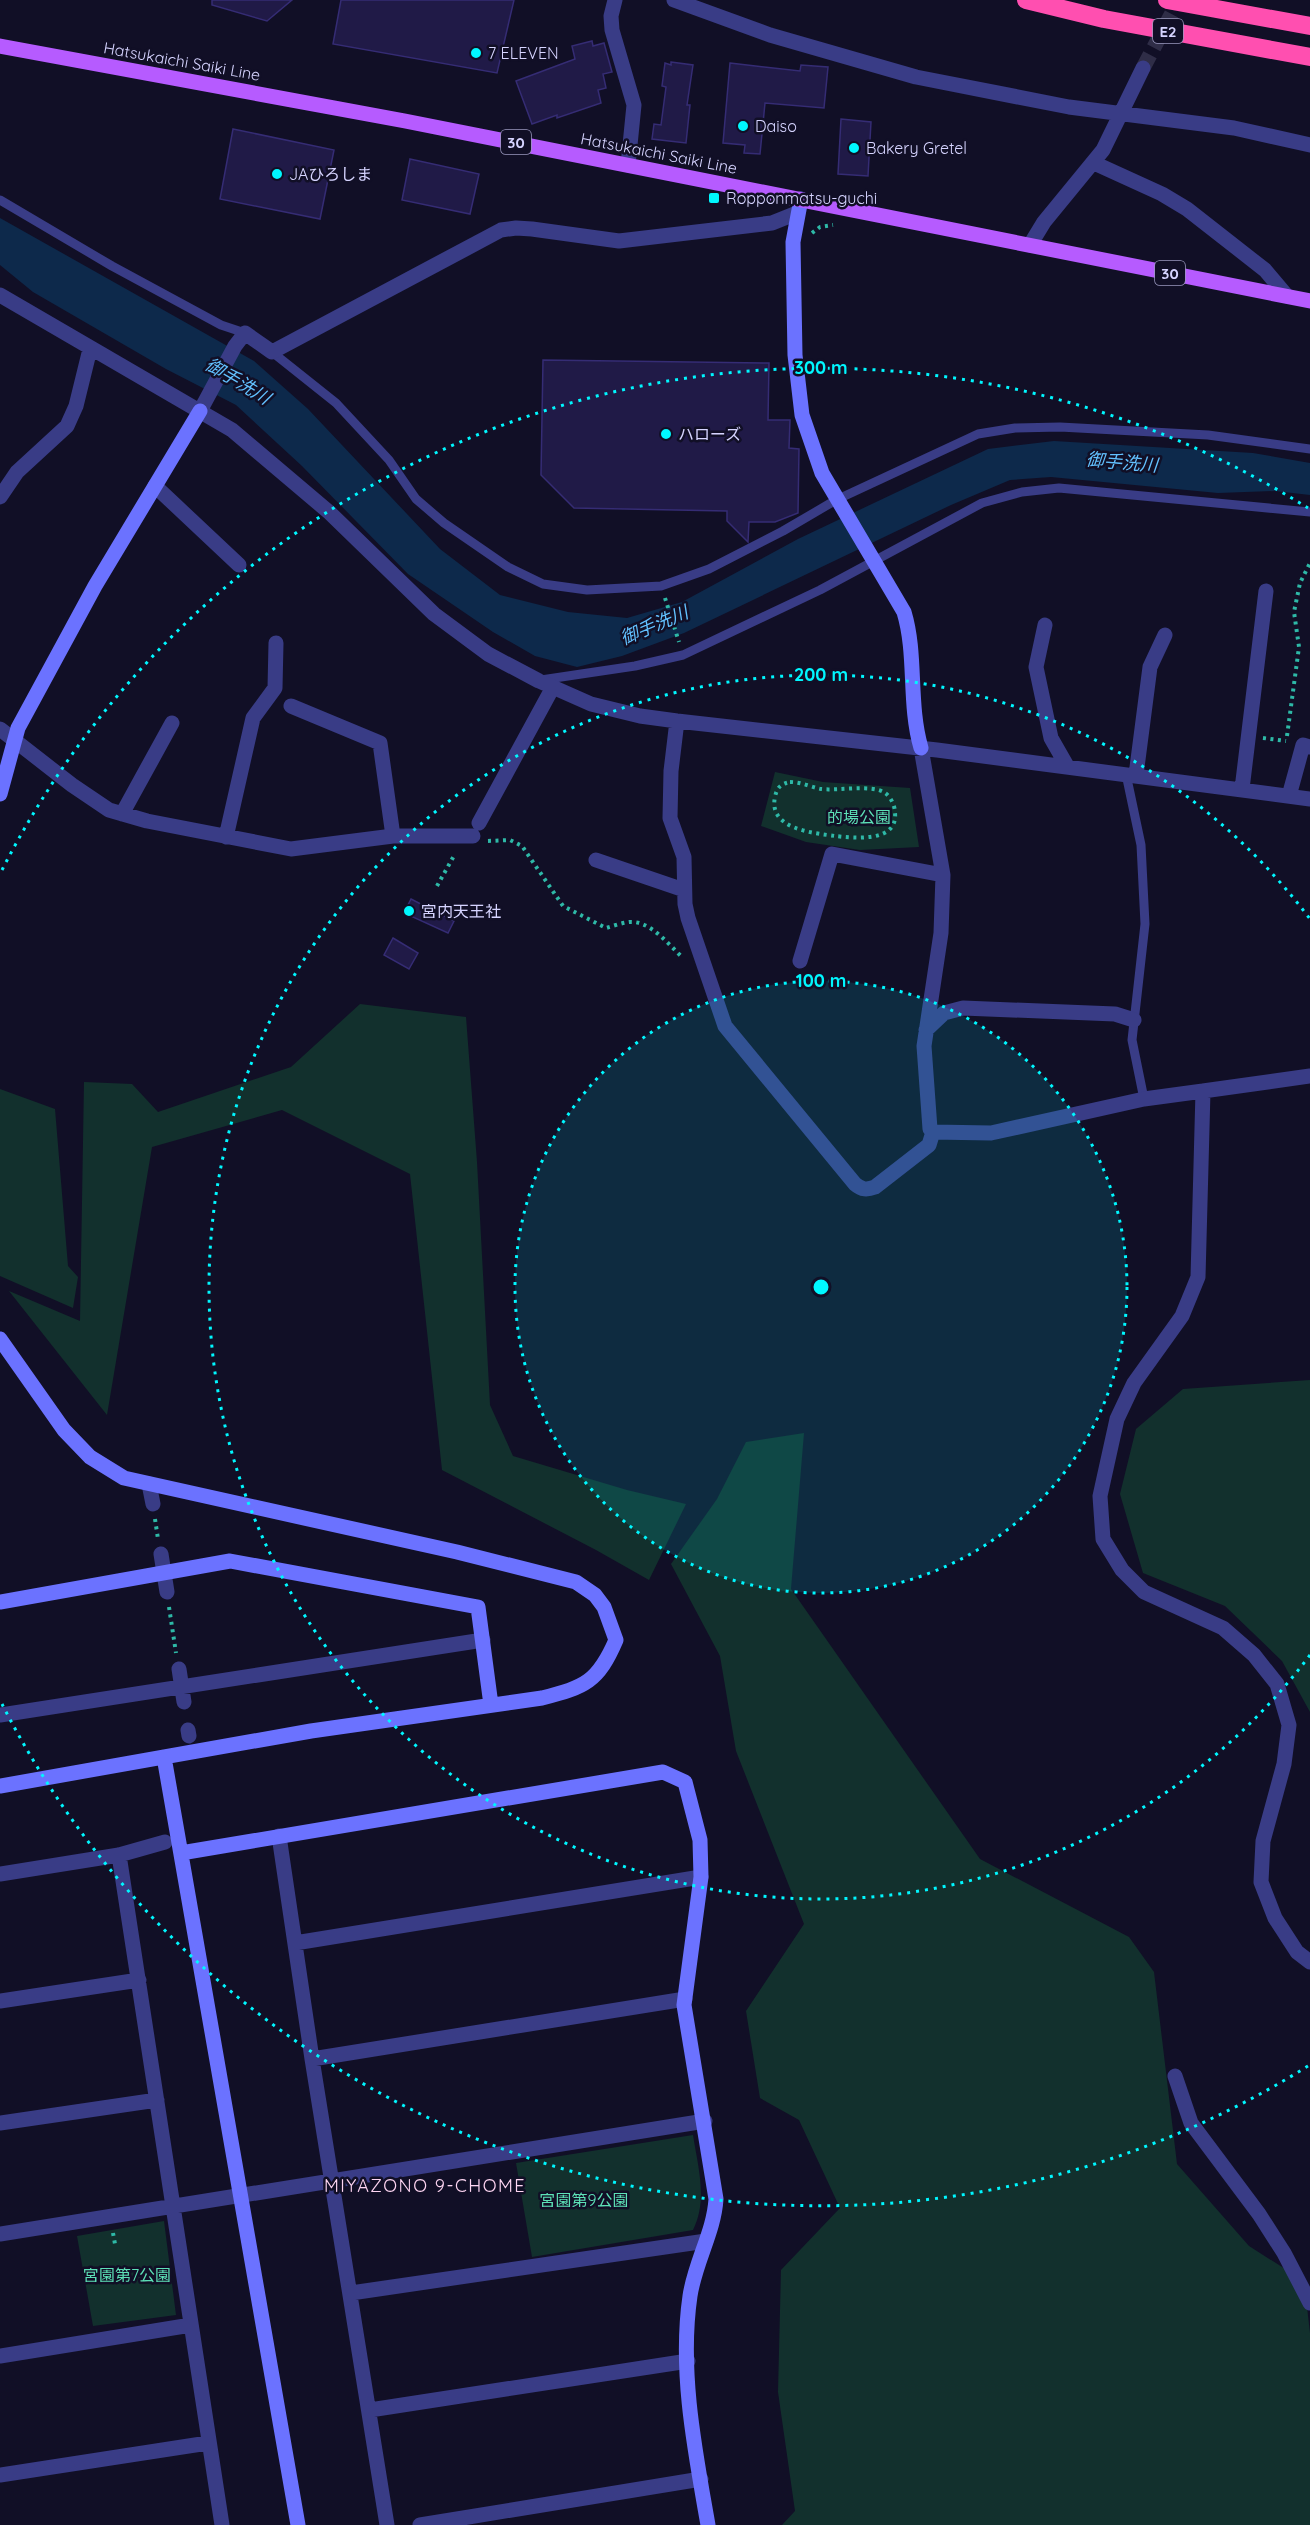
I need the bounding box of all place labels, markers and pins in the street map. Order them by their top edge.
place label: 7 ELEVEN [488,43,559,63]
marker: 7 ELEVEN [469,46,483,60]
place label: Daiso [755,116,797,136]
marker: Daiso [736,119,750,133]
place label: Bakery Gretel [866,138,967,158]
marker: Bakery Gretel [847,141,861,155]
place label: JAひろしま [289,164,372,184]
marker: JAひろしま [270,167,284,181]
place label: Ropponmatsu-guchi [726,188,877,208]
marker: Ropponmatsu-guchi [707,191,721,205]
place label: ハローズ [678,424,741,444]
marker: ハローズ [659,427,673,441]
place label: 宮内天王社 [421,901,501,921]
marker: 宮内天王社 [402,904,416,918]
centre of rings [811,1277,831,1297]

